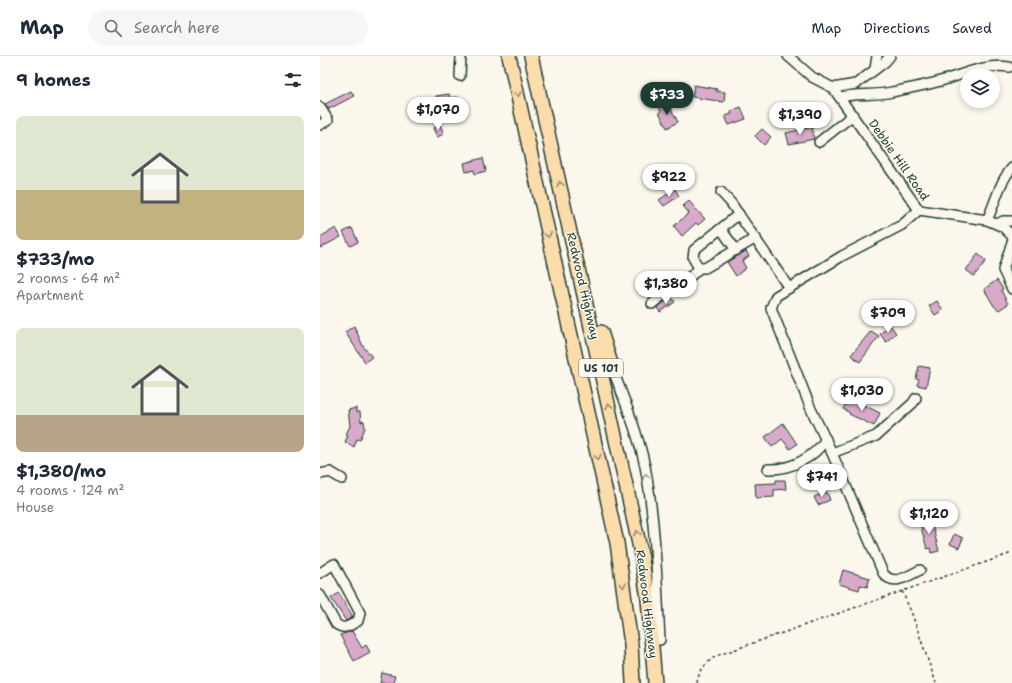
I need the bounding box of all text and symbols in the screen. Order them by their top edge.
search box [88,10,368,46]
text: Map [20,15,64,40]
icon: search [102,17,124,39]
text: Search here [134,18,220,38]
text: Map [812,19,842,37]
text: Directions [864,19,930,37]
text: Saved [952,19,992,37]
map controls [960,68,1000,108]
button: layers [960,68,1000,108]
text: 9 homes [16,69,91,91]
icon: filters [282,69,304,91]
pin: $733 [643,82,691,116]
text: $733 [649,86,685,103]
one-way arrow [513,91,521,97]
pin: $1,070 [405,97,471,131]
text: $1,070 [416,101,460,118]
pin: $1,390 [767,102,833,136]
text: $1,390 [778,106,822,123]
street label: Debbie Hill Road [865,116,933,204]
icon: home [124,142,196,214]
pin: $922 [645,164,693,198]
text: $922 [651,168,687,185]
one-way arrow [556,181,564,187]
street label: Redwood Highway [563,231,603,341]
one-way arrow [543,232,551,238]
text: $733/mo [16,248,95,270]
text: 2 rooms · 64 m² [16,270,120,287]
pin: $1,380 [633,271,699,305]
text: $1,380 [644,275,688,292]
text: Apartment [16,287,84,304]
pin: $709 [864,300,912,334]
text: $709 [870,304,906,321]
icon: home [124,354,196,426]
road number: US 101 [579,359,623,377]
pin: $1,030 [829,378,895,412]
text: $1,030 [840,382,884,399]
one-way arrow [606,403,614,409]
one-way arrow [594,454,602,460]
text: $1,380/mo [16,460,106,482]
pin: $741 [798,464,846,498]
text: $741 [806,468,838,485]
one-way arrow [643,473,651,479]
text: 4 rooms · 124 m² [16,482,125,499]
text: House [16,499,54,516]
pin: $1,120 [896,501,962,535]
text: $1,120 [909,505,949,522]
one-way arrow [634,530,642,536]
street label: Redwood Highway [632,549,662,659]
one-way arrow [618,582,627,588]

